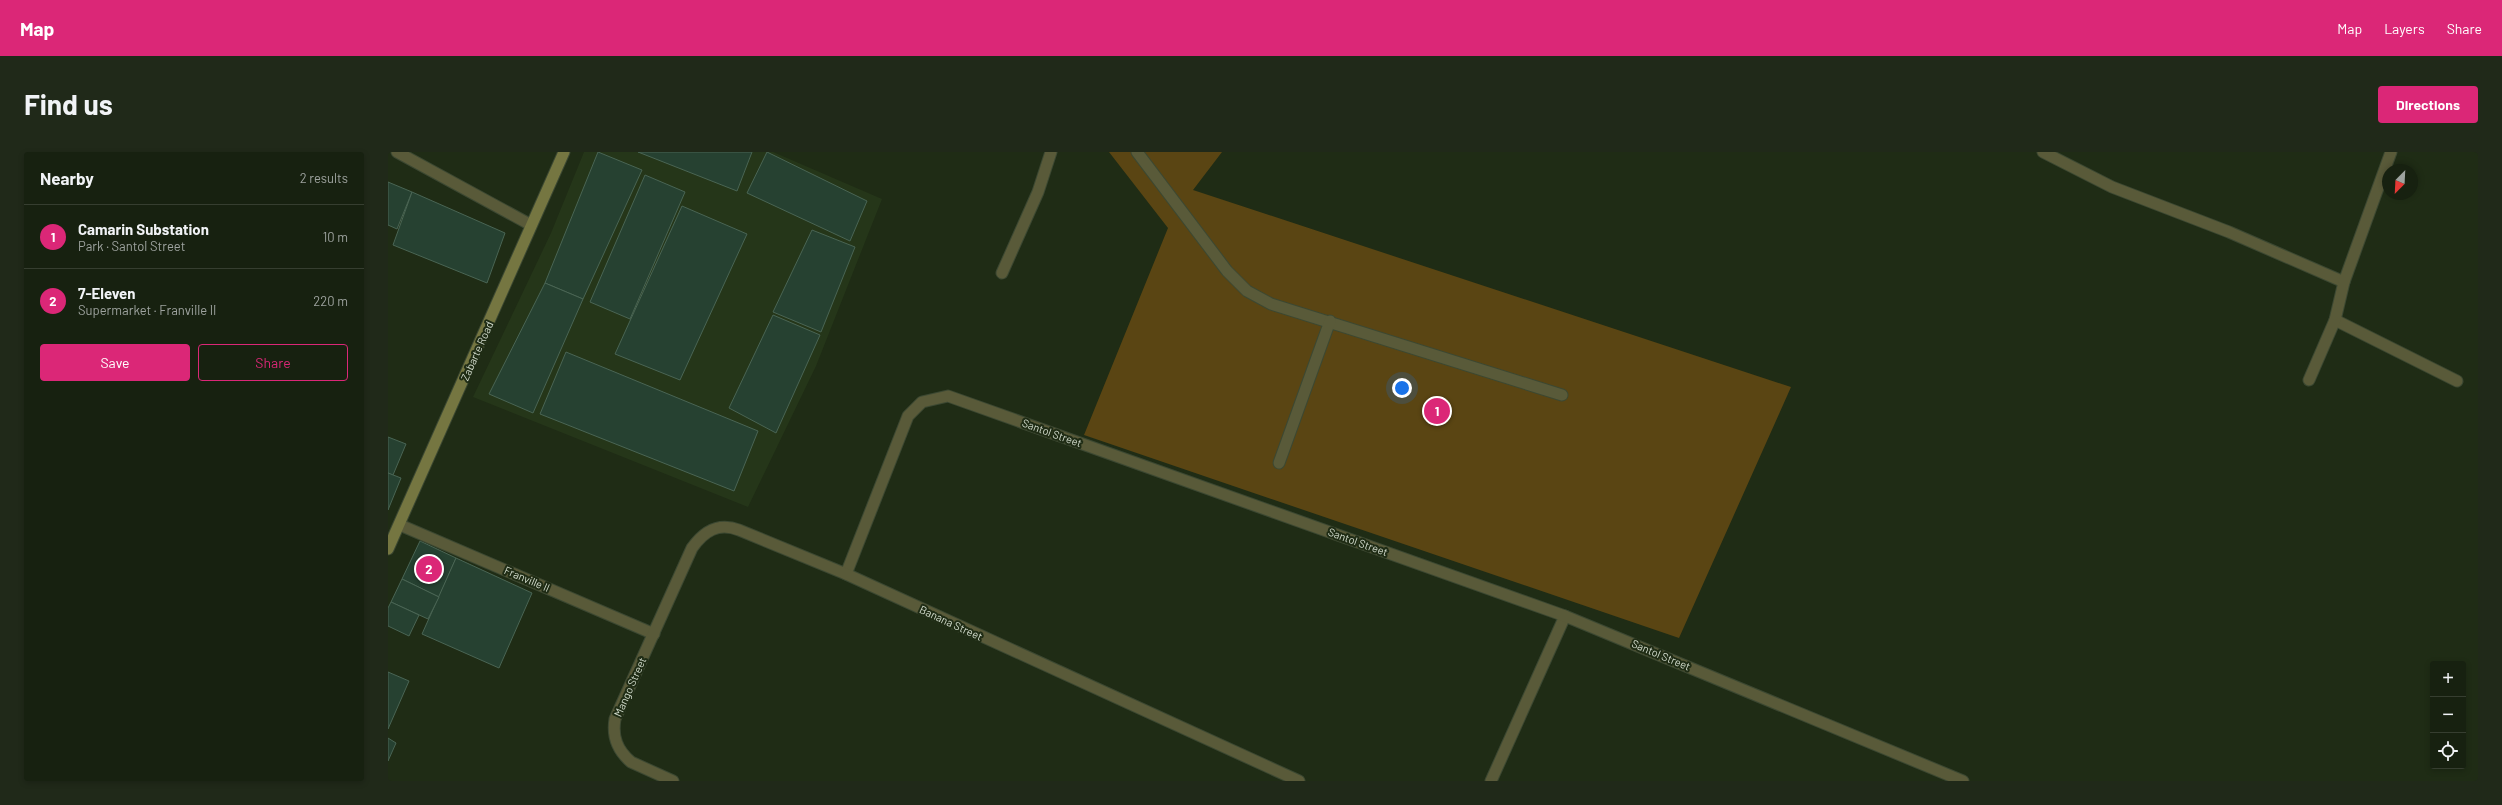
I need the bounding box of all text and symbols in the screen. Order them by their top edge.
text: Map [20,17,54,40]
text: Map [2337,20,2362,37]
text: Layers [2384,20,2425,37]
text: Share [2447,20,2482,37]
button: Directions [2378,86,2478,123]
text: Find us [24,87,113,121]
north arrow [2382,164,2418,200]
text: Nearby [40,168,94,188]
text: 2 results [300,170,348,186]
text: Camarin Substation [78,220,209,238]
text: 1 [51,229,55,245]
text: 10 m [323,229,348,245]
text: Park · Santol Street [78,238,185,254]
text: 7-Eleven [78,284,135,302]
text: 2 [49,293,57,309]
text: 220 m [313,293,348,309]
text: Supermarket · Franville II [78,302,216,318]
street label: Zabarte Road [458,319,495,383]
button: Save [40,344,190,381]
button: Share [198,344,348,381]
your location [1392,378,1412,398]
pin: 1 [1424,396,1450,426]
street label: Santol Street [1021,416,1084,449]
street label: Santol Street [1327,525,1390,558]
pin: 2 [416,554,442,584]
street label: Franville II [502,563,552,594]
street label: Banana Street [918,602,985,643]
street label: Santol Street [1630,636,1693,673]
street label: Mango Street [611,655,648,718]
map controls [2430,661,2466,769]
button: + [2430,661,2466,697]
button: − [2430,697,2466,733]
button: locate [2430,733,2466,769]

